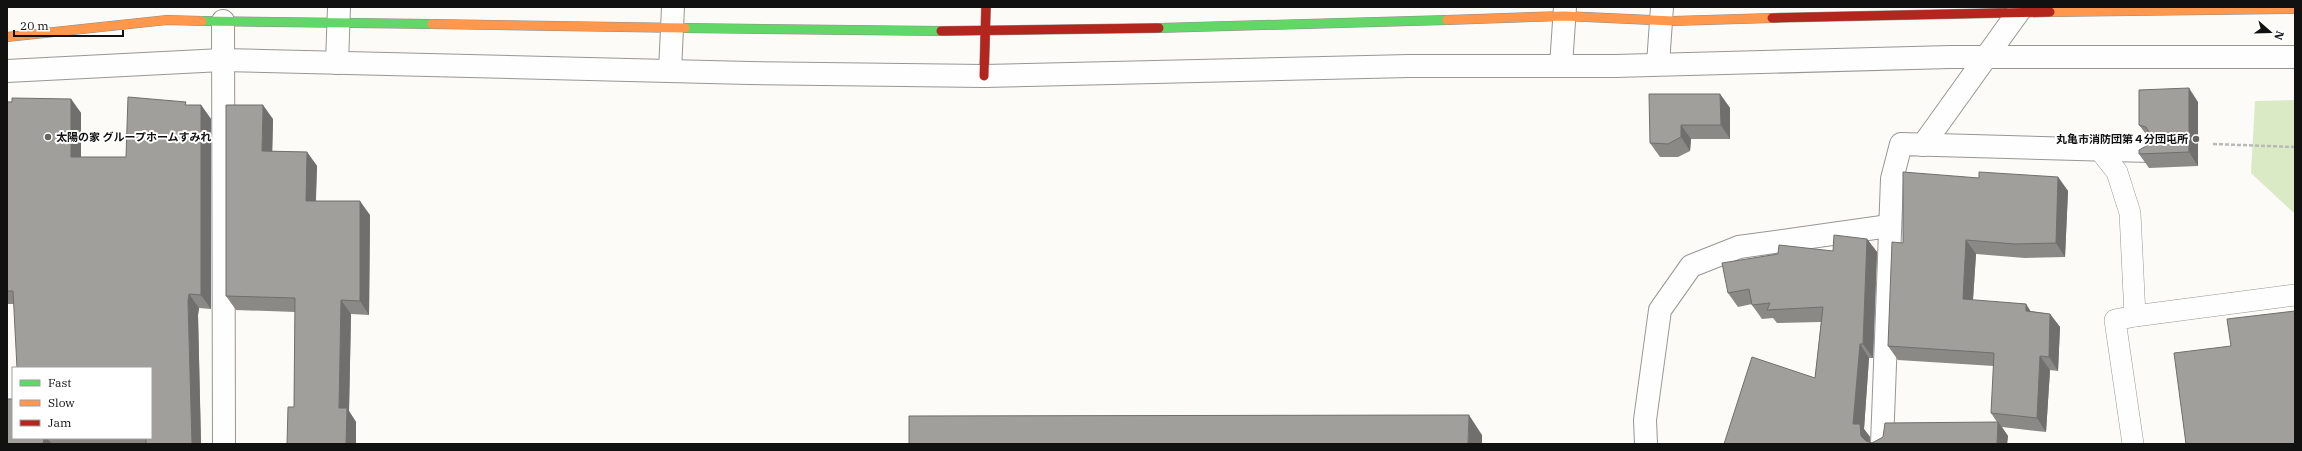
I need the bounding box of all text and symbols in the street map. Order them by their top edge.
scale bar [14,12,123,38]
north arrow [2250,12,2290,52]
text: 20 m [20,18,49,33]
text: N [2271,29,2287,42]
place label: 太陽の家 グループホームすみれ [56,130,212,144]
marker: 太陽の家 グループホームすみれ [43,132,53,142]
place label: 丸亀市消防団第４分団屯所 [2056,132,2188,146]
marker: 丸亀市消防団第４分団屯所 [2191,134,2201,144]
legend [12,367,152,439]
text: Fast [48,375,72,390]
text: Slow [48,395,75,410]
text: Jam [48,415,72,430]

